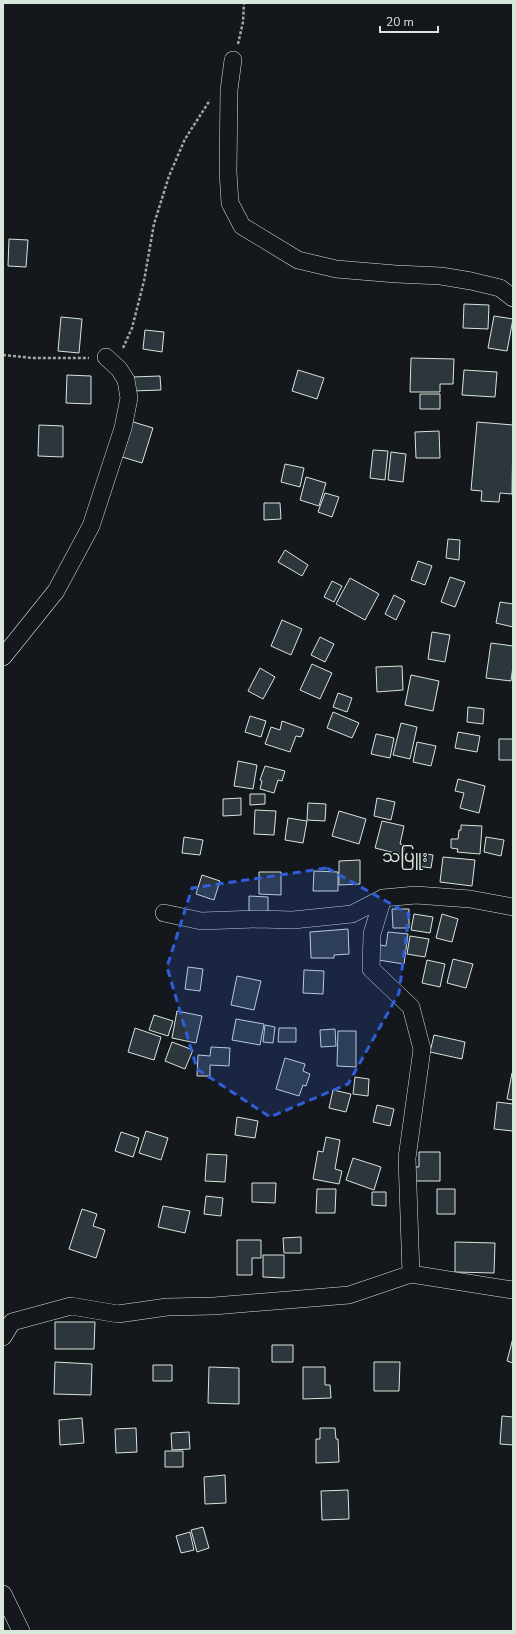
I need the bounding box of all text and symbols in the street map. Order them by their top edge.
scale bar [380,8,438,34]
text: 20 m [386,14,414,30]
district label: သပြူး [382,845,428,870]

